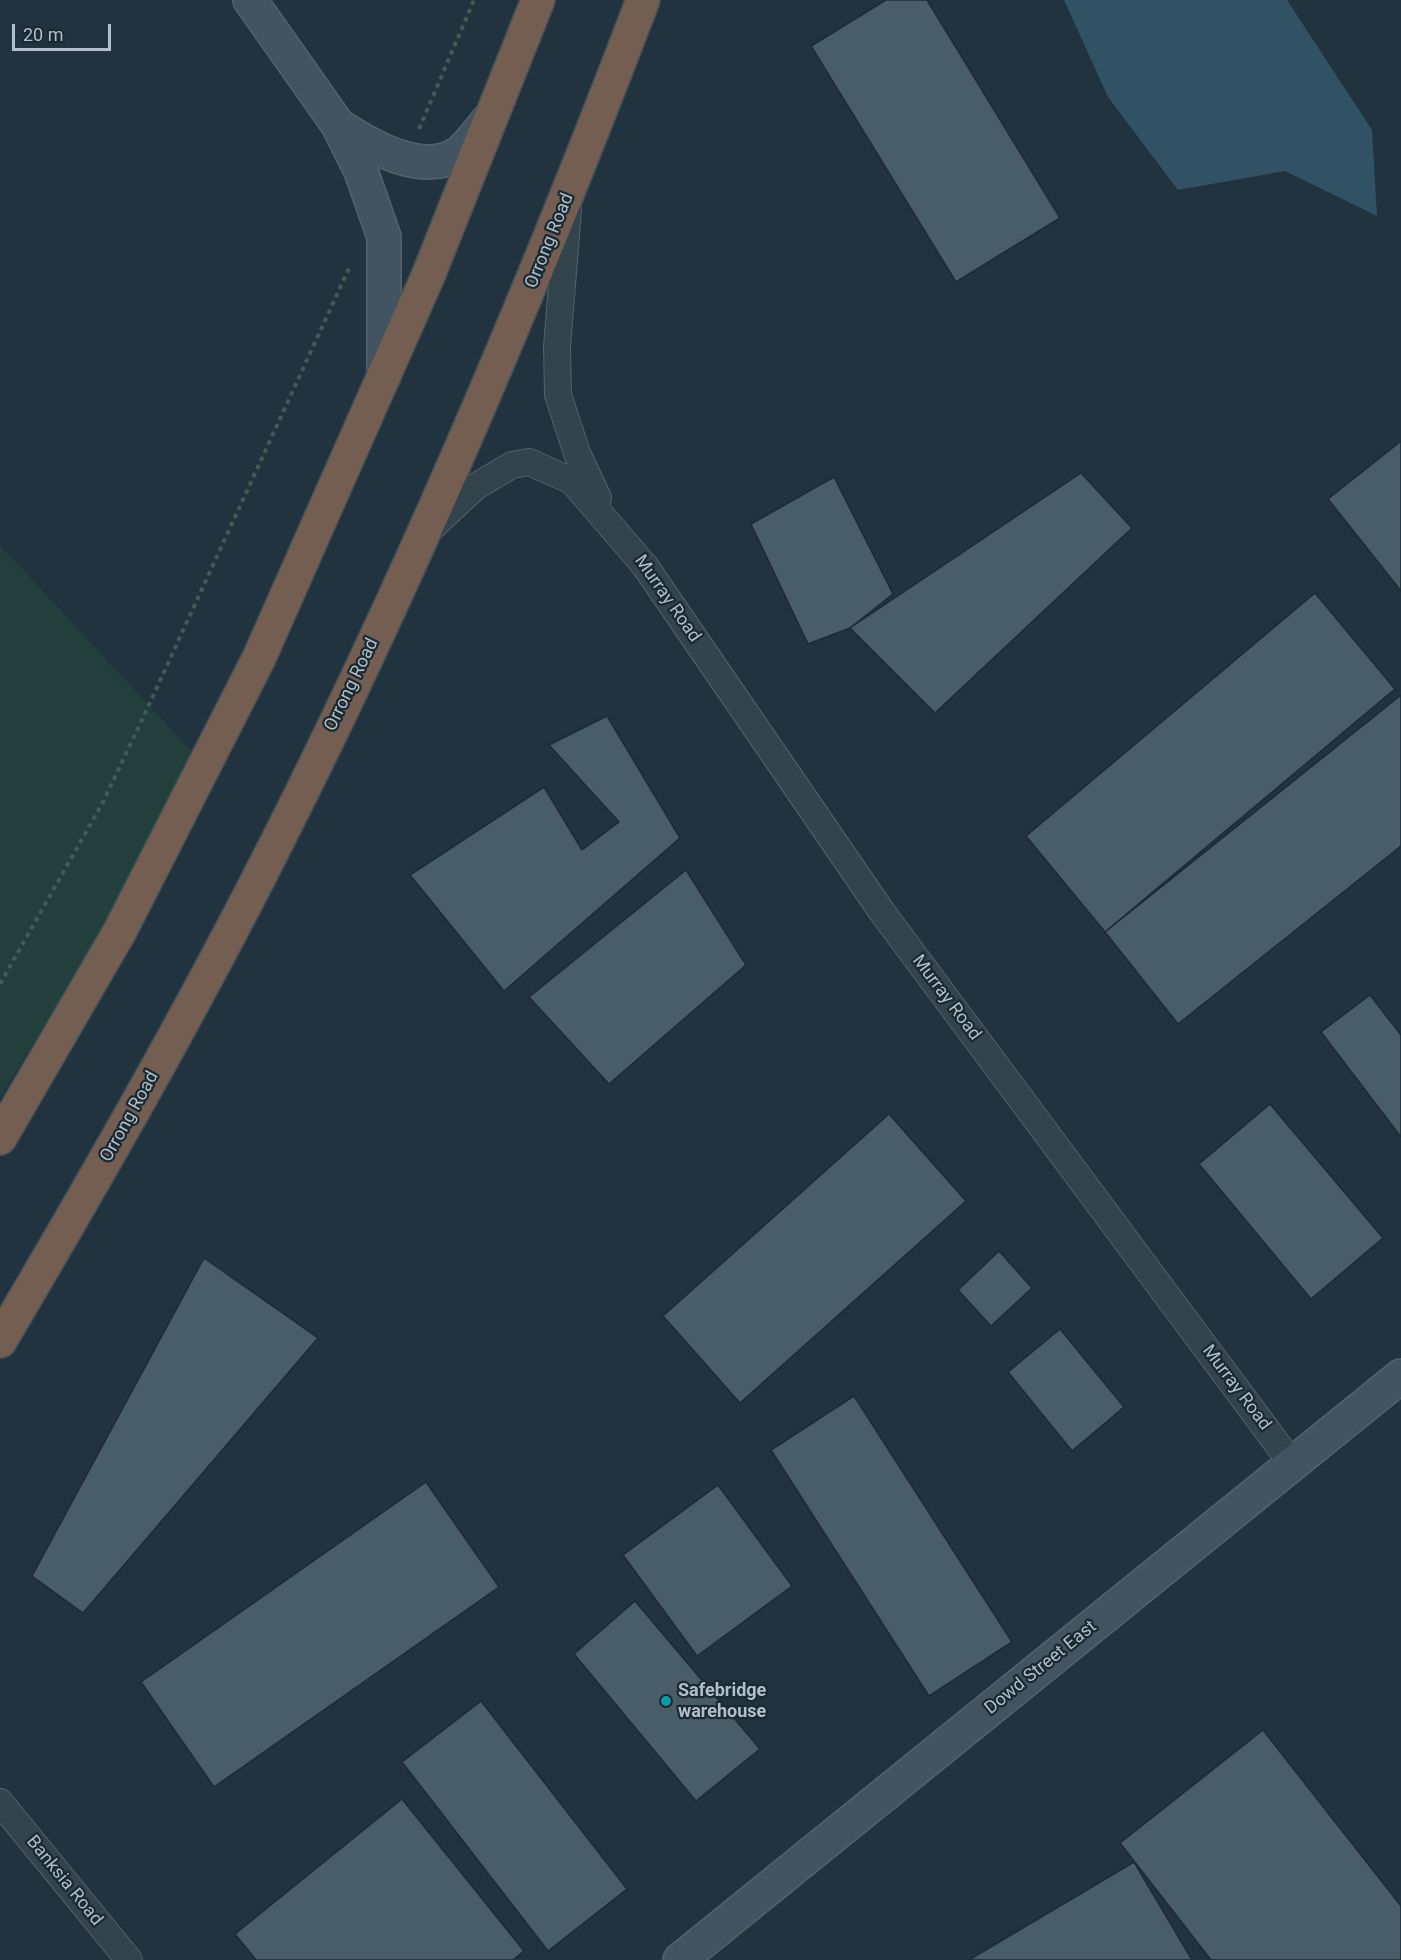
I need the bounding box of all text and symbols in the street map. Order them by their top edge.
scale bar [15,12,114,50]
text: 20 m [23,24,63,45]
street label: Orrong Road [521,190,579,292]
street label: Murray Road [629,551,705,647]
street label: Orrong Road [320,635,384,735]
street label: Murray Road [907,951,985,1045]
street label: Orrong Road [96,1068,164,1166]
street label: Murray Road [1197,1341,1275,1435]
street label: Dowd Street East [981,1616,1101,1720]
place label: Safebridge warehouse [678,1680,766,1722]
marker: Safebridge warehouse [659,1694,673,1708]
street label: Banksia Road [21,1832,107,1930]

